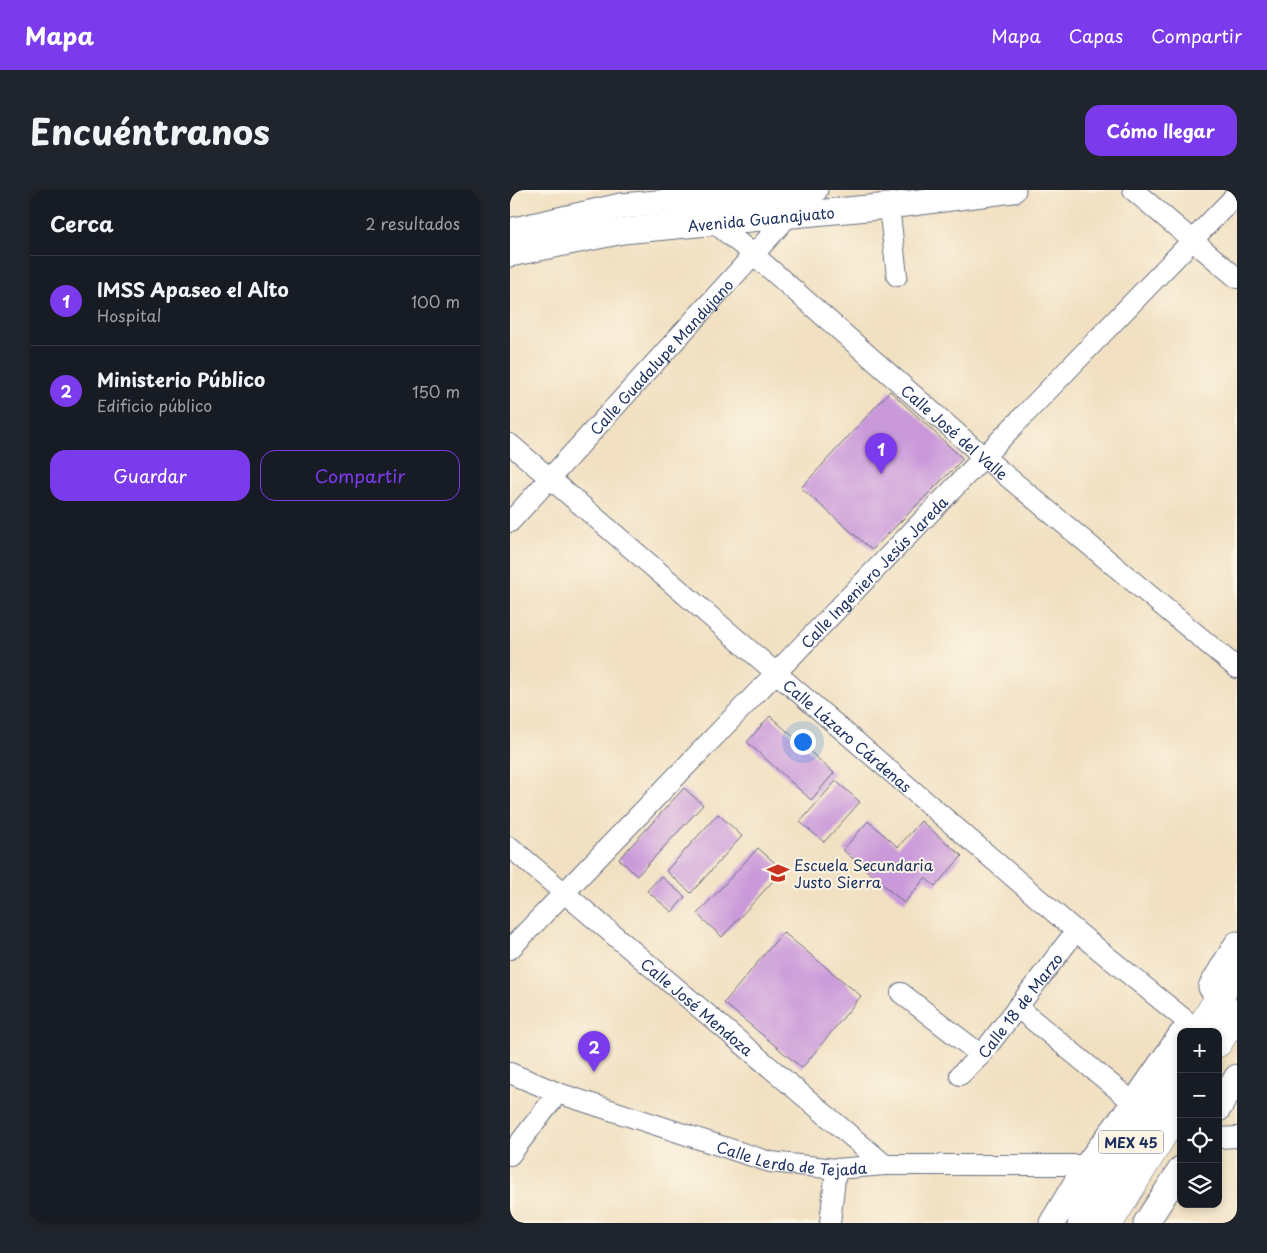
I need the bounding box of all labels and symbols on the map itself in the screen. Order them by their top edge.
street label: Avenida Guanajuato [687,200,836,236]
street label: Calle Guadalupe Mandujano [584,273,738,440]
street label: Calle José del Valle [897,378,1014,485]
pin: 1 [865,433,897,474]
street label: Calle Ingeniero Jesús Jareda [795,490,953,653]
street label: Calle Lázaro Cárdenas [779,673,918,797]
your location [790,729,816,755]
place label: Escuela Secundaria Justo Sierra [794,853,934,893]
school or university icon: Escuela Secundaria Justo Sierra [765,860,791,886]
street label: Calle 18 de Marzo [971,947,1067,1063]
street label: Calle José Mendoza [636,952,759,1061]
pin: 2 [578,1031,610,1072]
road number: MEX 45 [1098,1130,1164,1154]
street label: Calle Lerdo de Tejada [714,1134,868,1181]

